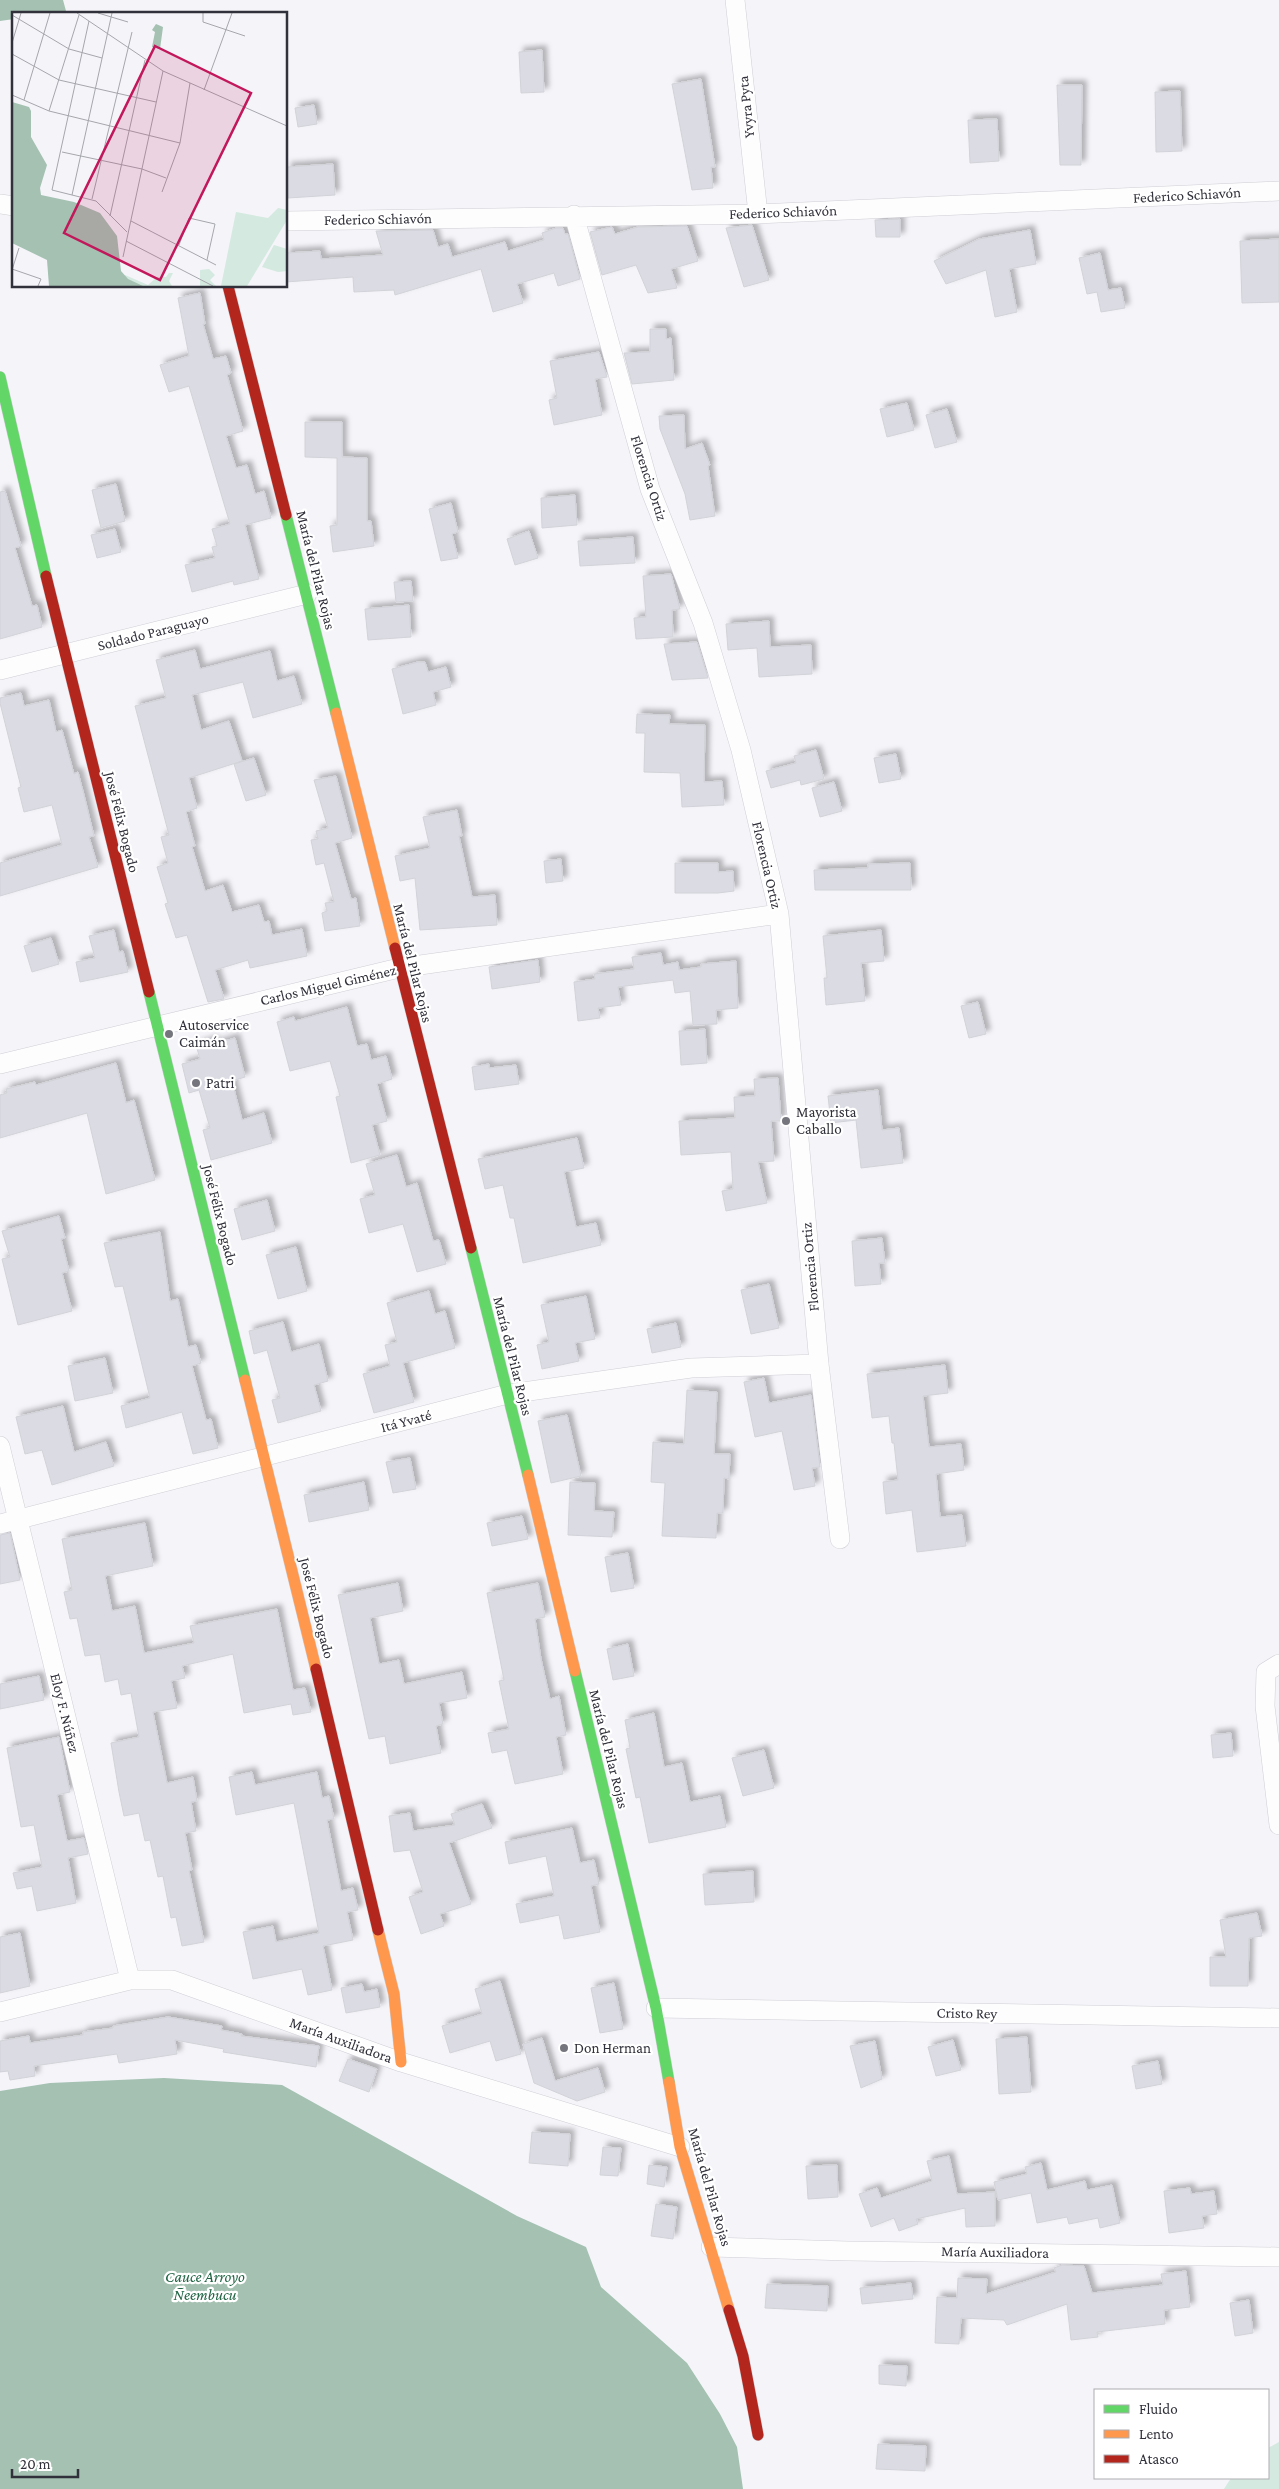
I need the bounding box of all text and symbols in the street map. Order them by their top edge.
inset map [12,12,288,288]
street label: Yvyra Pyta [735,75,758,139]
street label: Federico Schiavón [1133,184,1241,206]
street label: Federico Schiavón [729,202,837,222]
street label: Federico Schiavón [324,210,432,228]
street label: Florencia Ortiz [628,433,670,523]
street label: María del Pilar Rojas [292,509,339,632]
street label: Soldado Paraguayo [96,610,210,655]
street label: José Félix Bogado [100,768,142,874]
street label: Florencia Ortiz [749,820,785,910]
street label: María del Pilar Rojas [389,902,436,1025]
street label: Carlos Miguel Giménez [258,962,398,1009]
place label: Autoservice Caimán [179,1017,250,1050]
marker: Autoservice Caimán [163,1028,175,1040]
place label: Patri [206,1075,235,1091]
marker: Patri [190,1077,202,1089]
place label: Mayorista Caballo [796,1104,857,1137]
marker: Mayorista Caballo [780,1115,792,1127]
street label: José Félix Bogado [198,1161,240,1267]
street label: Florencia Ortiz [798,1222,822,1312]
street label: María del Pilar Rojas [489,1295,536,1418]
street label: Itá Yvaté [379,1406,433,1435]
street label: José Félix Bogado [295,1554,337,1660]
street label: Eloy F. Núñez [46,1672,83,1755]
street label: María del Pilar Rojas [585,1688,632,1811]
street label: Cristo Rey [936,2004,998,2023]
street label: María Auxiliadora [288,2014,394,2066]
place label: Don Herman [574,2040,651,2056]
marker: Don Herman [558,2042,570,2054]
street label: María del Pilar Rojas [685,2126,735,2248]
street label: María Auxiliadora [941,2243,1049,2261]
water label: Cauce Arroyo Ñeembucu [165,2268,245,2303]
legend [1094,2389,1269,2479]
text: Fluido [1139,2401,1178,2417]
text: Lento [1139,2426,1173,2442]
scale bar [12,2446,79,2478]
text: Atasco [1139,2451,1179,2467]
text: 20 m [20,2456,51,2472]

